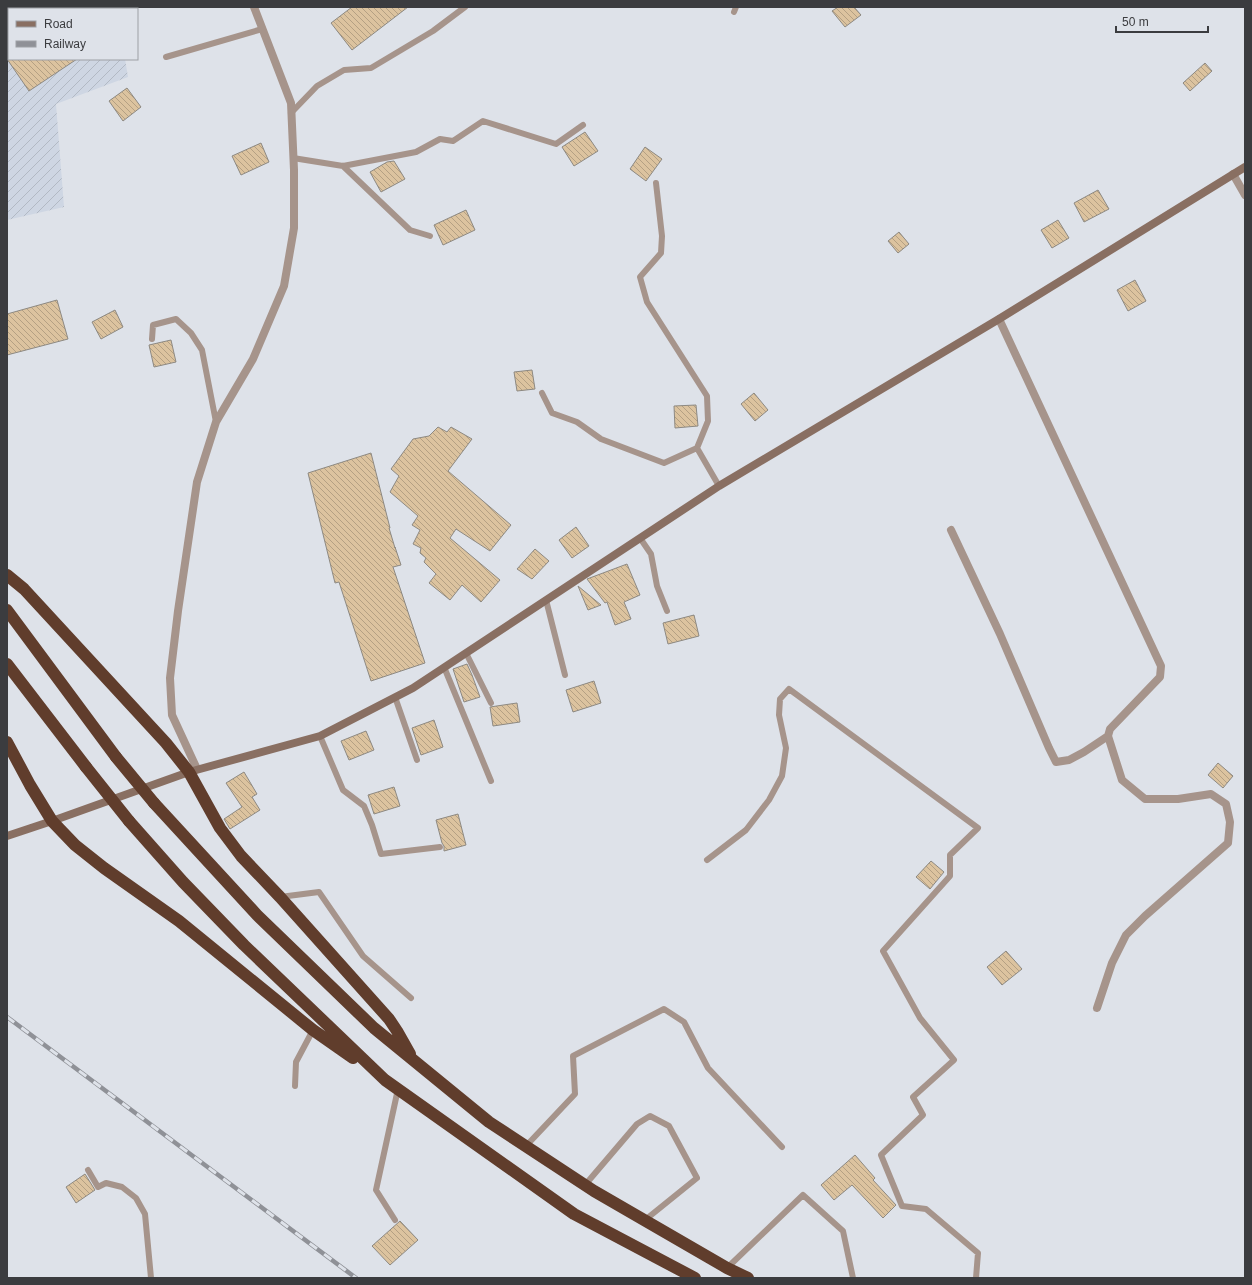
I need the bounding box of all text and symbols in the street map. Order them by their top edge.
legend [8,8,138,60]
scale bar [1116,8,1208,34]
text: 50 m [1122,15,1149,29]
text: Road [44,17,73,31]
text: Railway [44,37,86,51]

